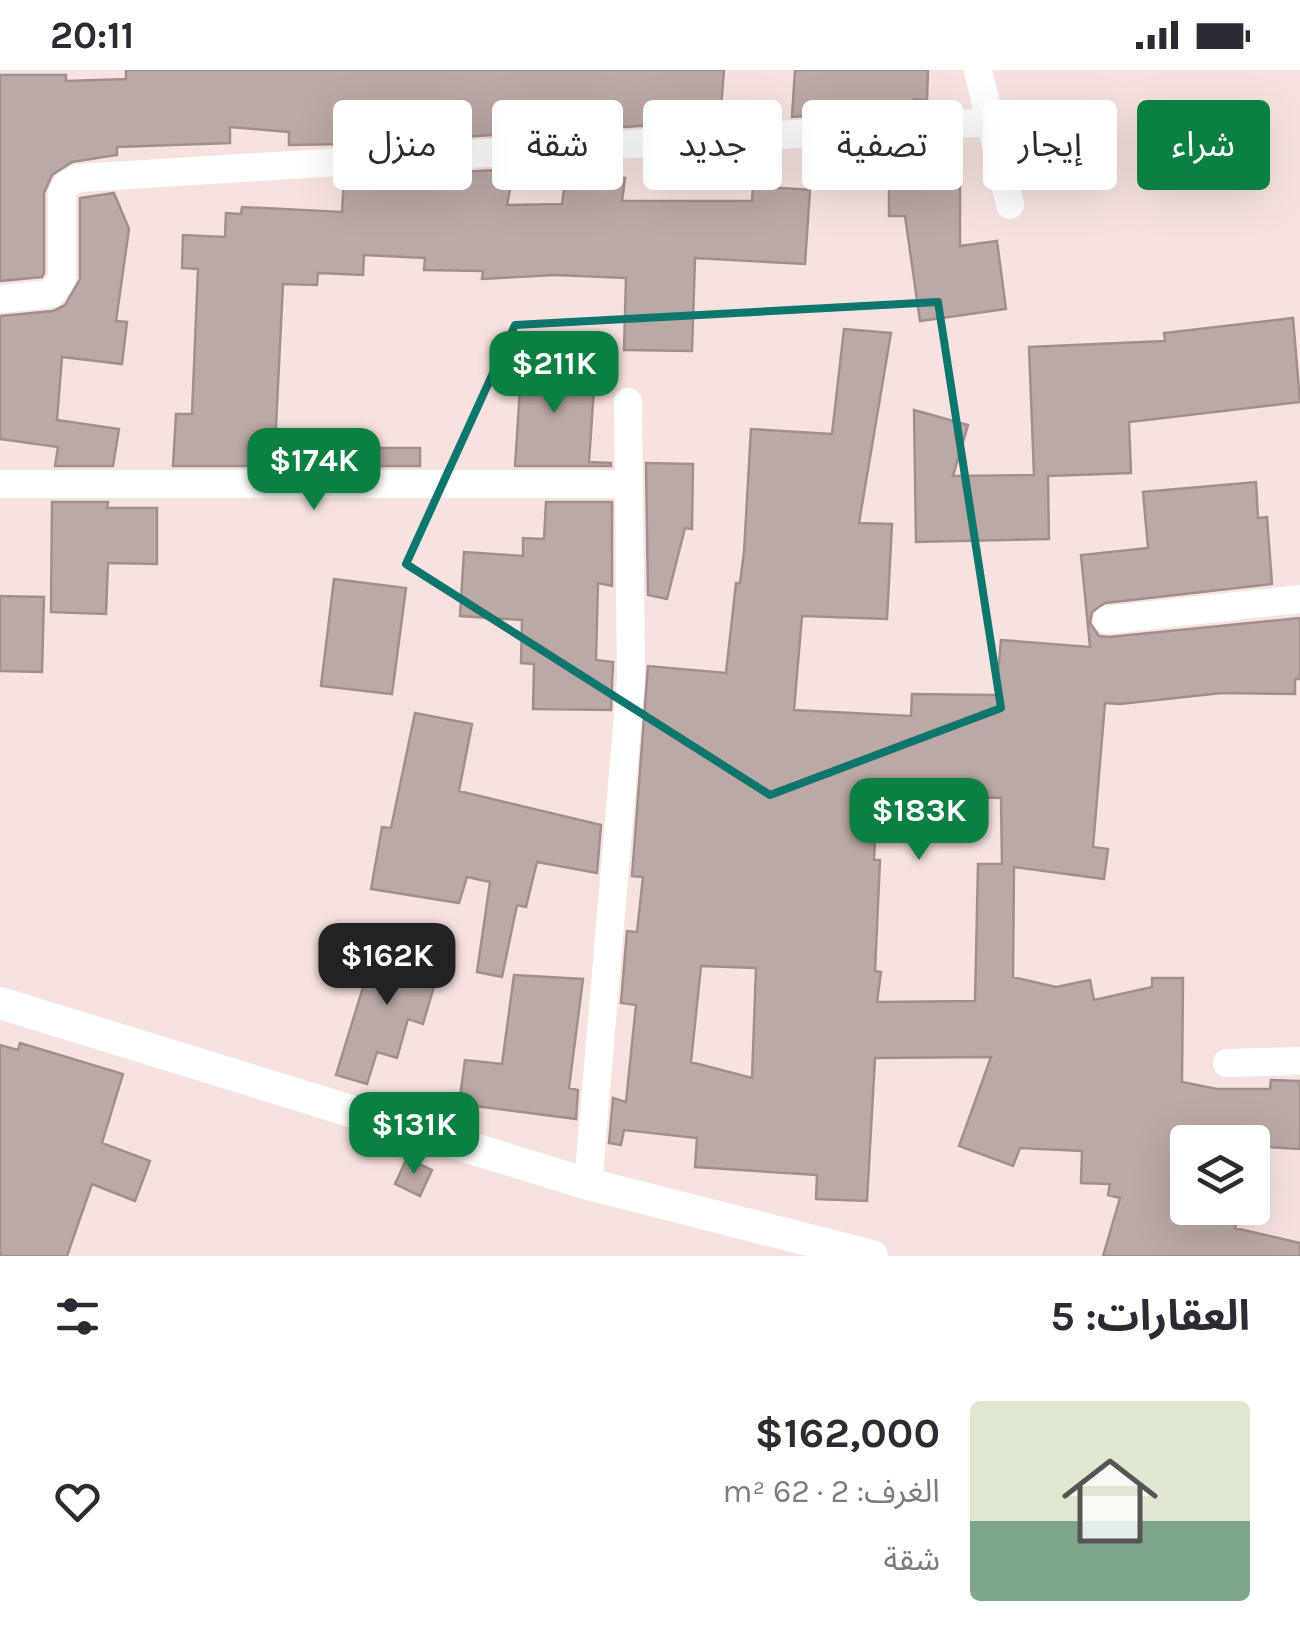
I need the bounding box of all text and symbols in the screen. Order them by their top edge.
text: 20:11 [50,13,134,58]
chip: منزل [333,100,472,190]
chip: شقة [492,100,623,190]
chip: جديد [643,100,782,190]
chip: تصفية [802,100,963,190]
chip: إيجار [983,100,1117,190]
chip: شراء [1137,100,1270,190]
pin: $211K [484,331,624,416]
text: $211K [511,345,597,382]
pin: $174K [244,428,384,513]
text: $174K [269,442,359,479]
pin: $183K [849,778,989,863]
text: $183K [872,792,966,829]
pin: $162K [317,923,457,1008]
text: $162K [340,937,434,974]
pin: $131K [344,1092,484,1177]
text: $131K [371,1106,457,1143]
map controls [1170,1125,1270,1225]
button: layers [1170,1125,1270,1225]
icon: filters [50,1289,105,1344]
text: العقارات: 5 [1050,1291,1250,1341]
text: $162,000 [755,1408,940,1458]
icon: home [1050,1441,1170,1561]
text: الغرف: 2 · 62 m² [723,1473,940,1510]
icon: heart [50,1474,105,1529]
text: شقة [884,1541,940,1578]

